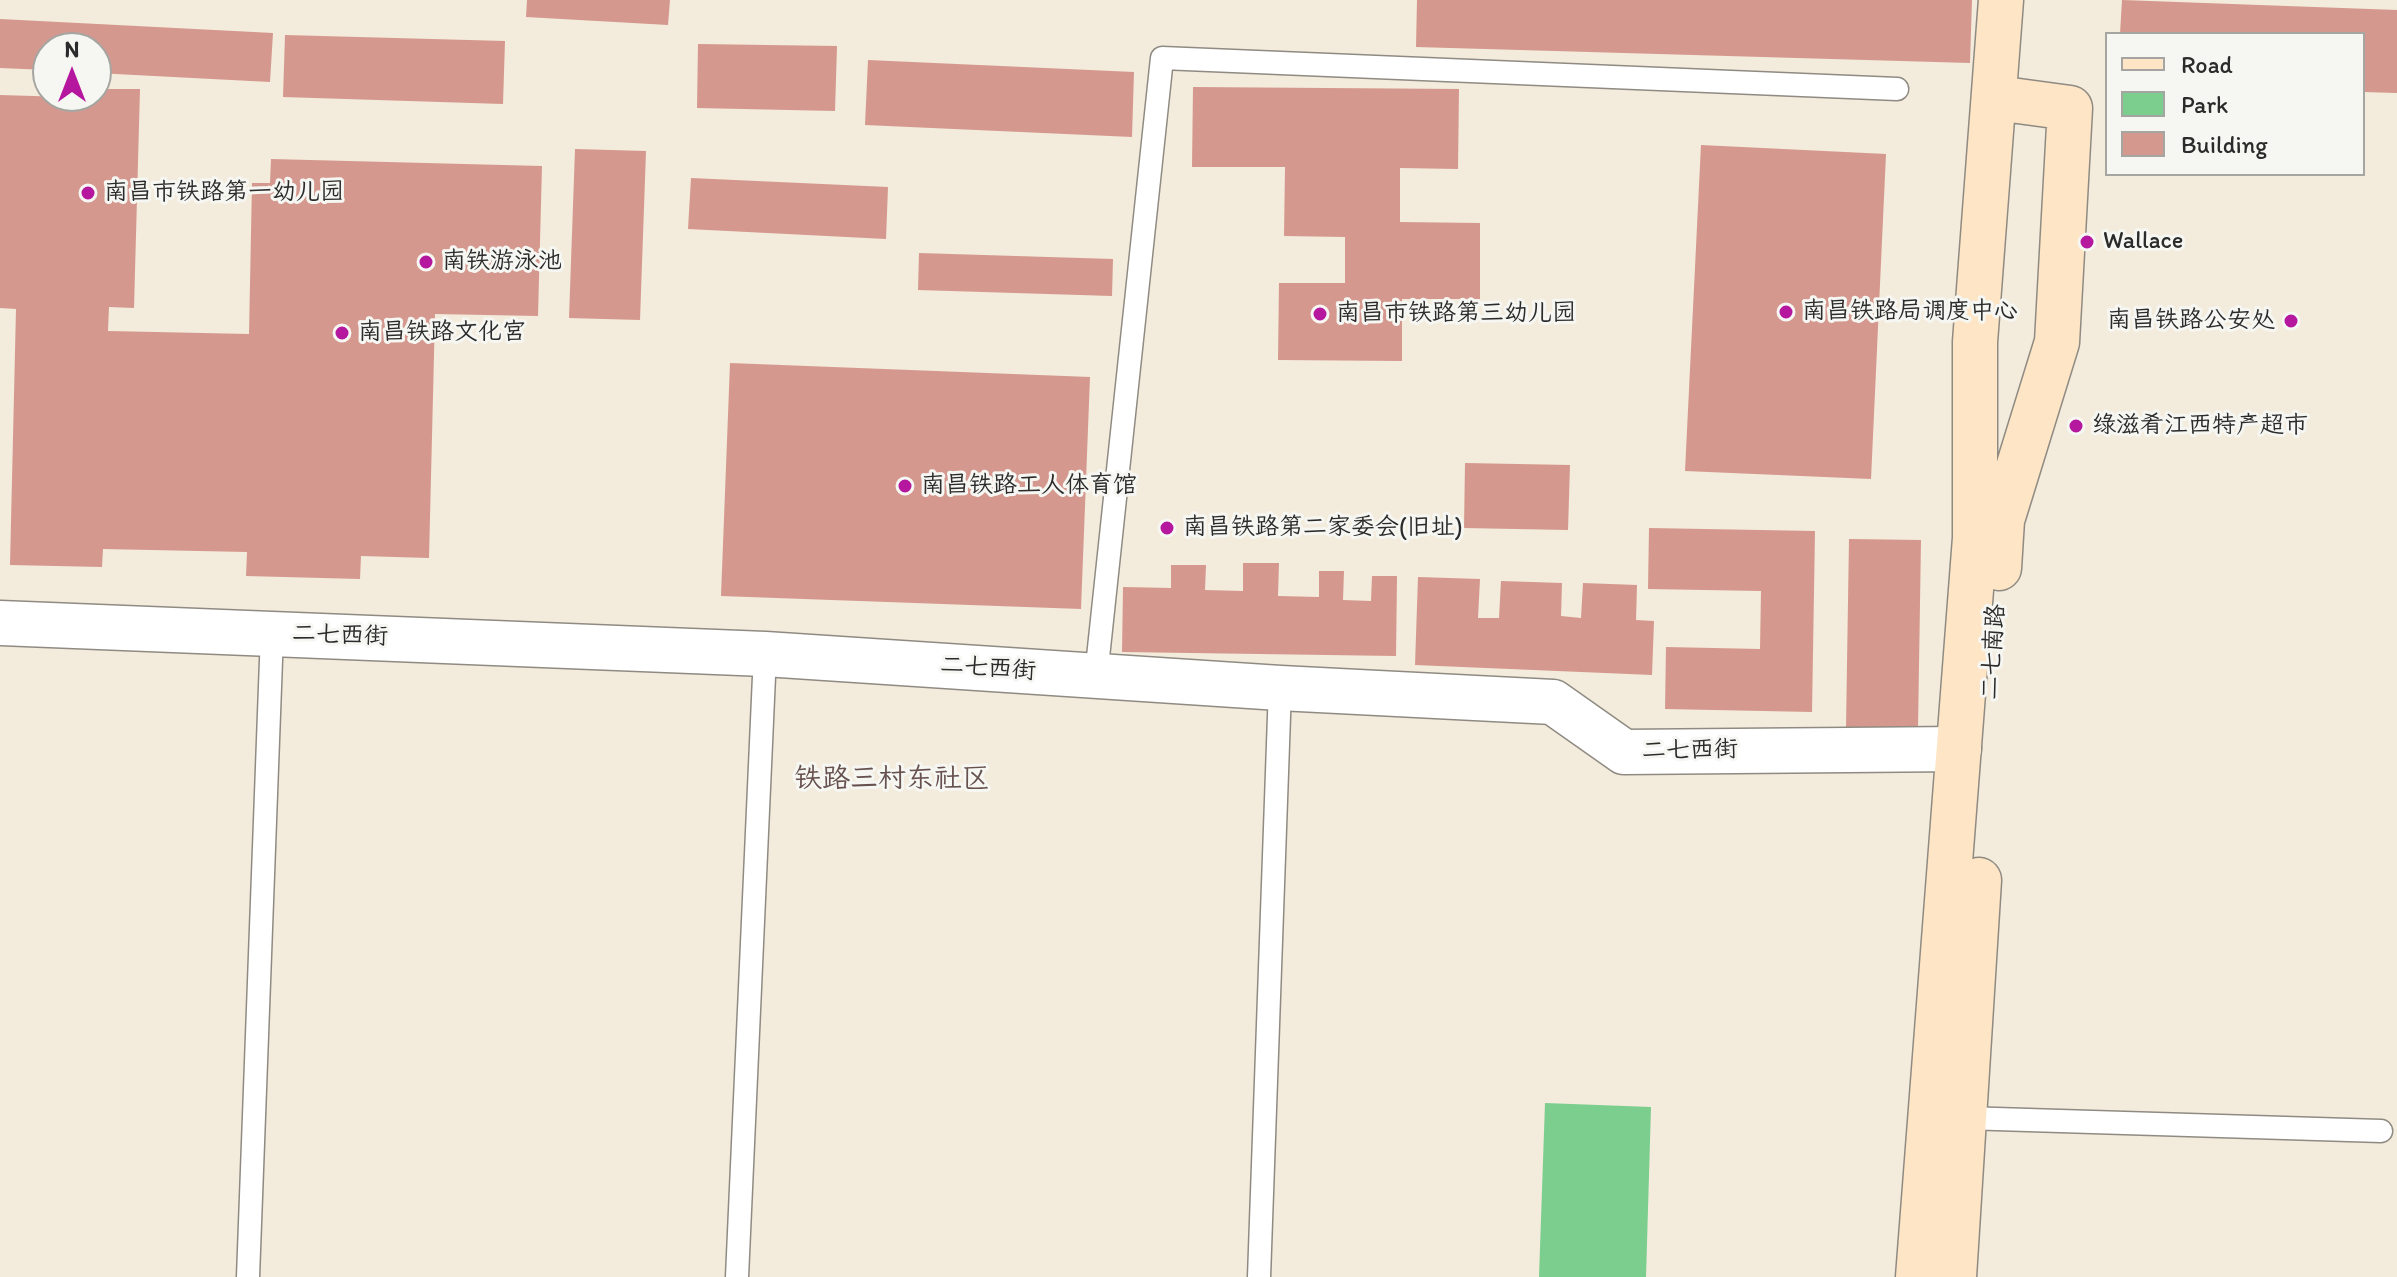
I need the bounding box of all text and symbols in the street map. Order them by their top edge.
north arrow [32,32,112,112]
legend [2105,32,2365,176]
text: N [65,36,79,63]
text: Road [2181,50,2233,79]
text: Park [2181,90,2228,119]
text: Building [2181,130,2268,159]
place label: 南昌市铁路第一幼儿园 [104,179,344,207]
marker: 南昌市铁路第一幼儿园 [79,184,97,202]
place label: Wallace [2103,228,2183,256]
marker: Wallace [2078,233,2096,251]
place label: 南铁游泳池 [442,248,562,276]
marker: 南铁游泳池 [417,253,435,271]
place label: 南昌铁路局调度中心 [1802,298,2018,326]
place label: 南昌市铁路第三幼儿园 [1336,300,1576,328]
marker: 南昌铁路局调度中心 [1777,303,1795,321]
marker: 南昌市铁路第三幼儿园 [1311,305,1329,323]
place label: 南昌铁路公安处 [2107,307,2275,335]
marker: 南昌铁路公安处 [2282,312,2300,330]
place label: 南昌铁路文化宫 [358,319,526,347]
marker: 南昌铁路文化宫 [333,324,351,342]
place label: 绿滋肴江西特产超市 [2092,412,2308,440]
marker: 绿滋肴江西特产超市 [2067,417,2085,435]
place label: 南昌铁路工人体育馆 [921,472,1137,500]
marker: 南昌铁路工人体育馆 [896,477,914,495]
place label: 南昌铁路第二家委会(旧址) [1183,514,1463,542]
marker: 南昌铁路第二家委会(旧址) [1158,519,1176,537]
street label: 二七南路 [1976,603,2012,701]
street label: 二七西街 [292,620,388,652]
street label: 二七西街 [939,651,1037,687]
street label: 二七西街 [1642,736,1738,766]
district label: 铁路三村东社区 [794,763,990,797]

